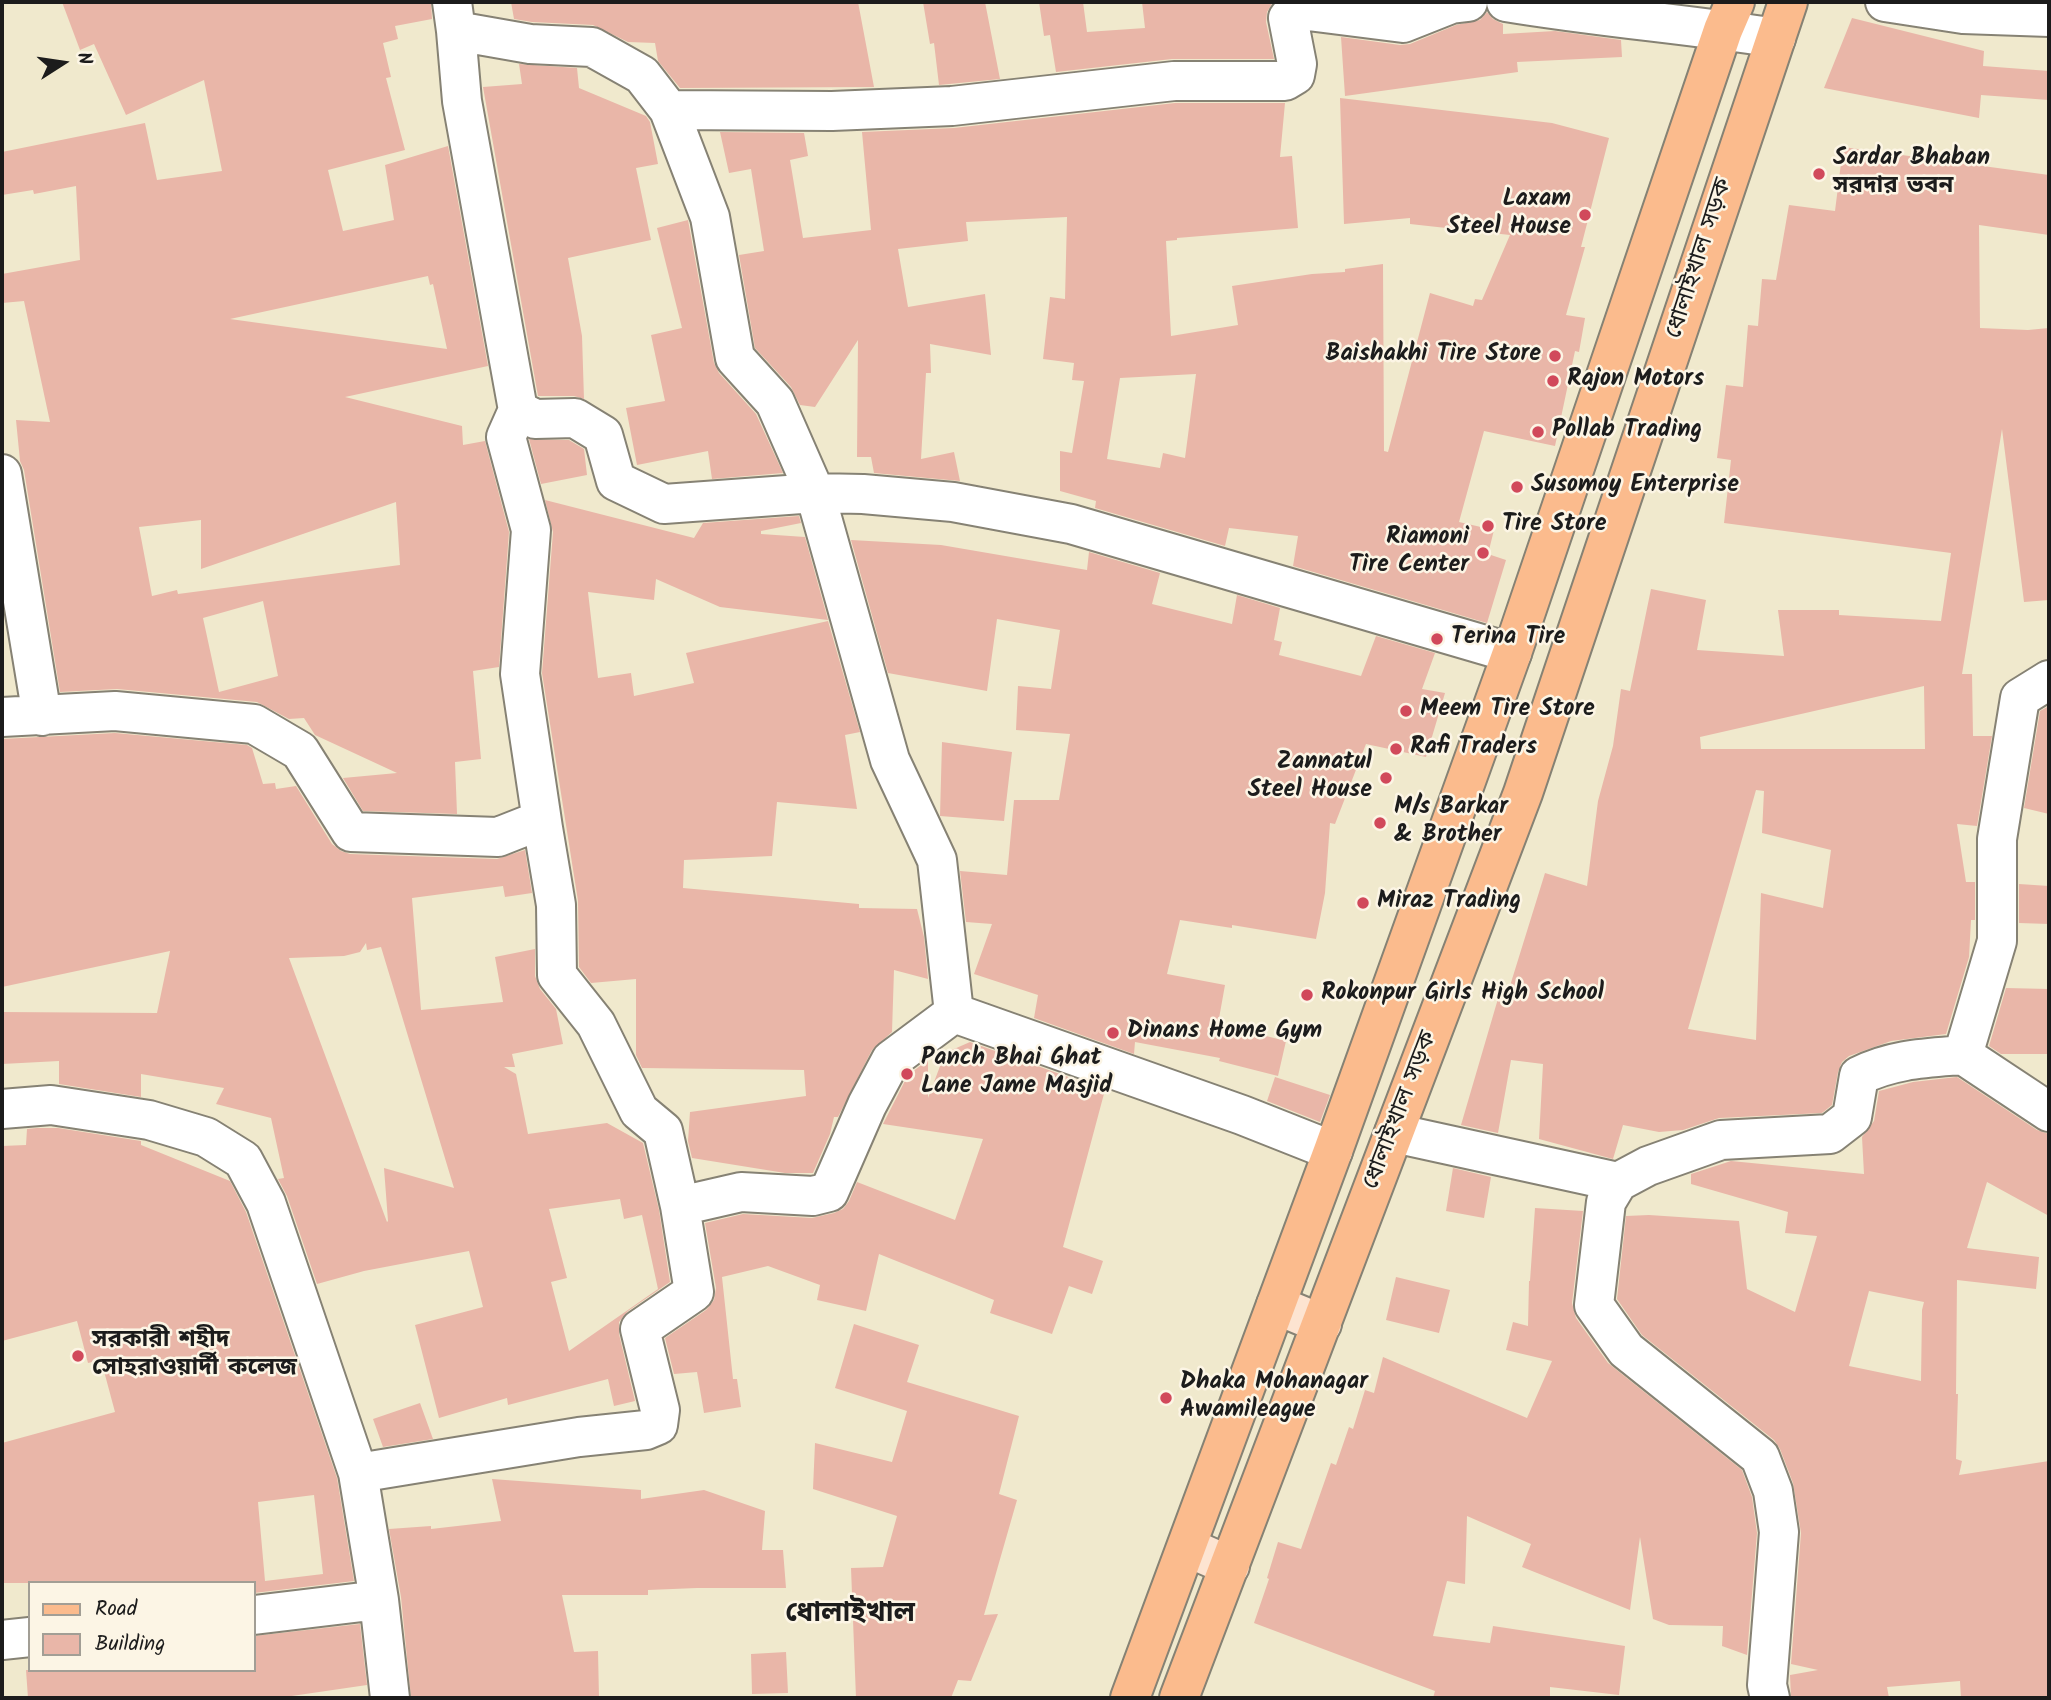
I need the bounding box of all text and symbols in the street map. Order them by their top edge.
north arrow [28,28,98,98]
text: N [68,50,99,68]
place label: Sardar Bhaban সরদার ভবন [1833,146,1990,202]
marker: Sardar Bhaban সরদার ভবন [1811,166,1827,182]
street label: ধোলাইখাল সড়ক [1662,175,1740,343]
place label: Laxam Steel House [1447,187,1571,243]
marker: Laxam Steel House [1577,207,1593,223]
place label: Baishakhi Tire Store [1325,342,1541,370]
marker: Baishakhi Tire Store [1547,348,1563,364]
place label: Rajon Motors [1567,367,1704,395]
marker: Rajon Motors [1545,373,1561,389]
place label: Pollab Trading [1552,418,1702,446]
marker: Pollab Trading [1530,424,1546,440]
place label: Susomoy Enterprise [1531,473,1739,501]
marker: Susomoy Enterprise [1509,479,1525,495]
place label: Tire Store [1502,512,1606,540]
marker: Tire Store [1480,518,1496,534]
place label: Riamoni Tire Center [1349,525,1469,581]
marker: Riamoni Tire Center [1475,545,1491,561]
place label: Terina Tire [1451,625,1565,653]
marker: Terina Tire [1429,631,1445,647]
place label: Meem Tire Store [1420,697,1595,725]
marker: Meem Tire Store [1398,703,1414,719]
place label: Rafi Traders [1410,735,1537,763]
marker: Rafi Traders [1388,741,1404,757]
place label: Zannatul Steel House [1248,750,1372,806]
marker: Zannatul Steel House [1378,770,1394,786]
place label: M/s Barkar & Brother [1394,795,1508,851]
marker: M/s Barkar & Brother [1372,815,1388,831]
place label: Miraz Trading [1377,889,1521,917]
marker: Miraz Trading [1355,895,1371,911]
place label: Rokonpur Girls High School [1321,981,1604,1009]
marker: Rokonpur Girls High School [1299,987,1315,1003]
place label: Dinans Home Gym [1127,1019,1322,1047]
marker: Dinans Home Gym [1105,1025,1121,1041]
street label: ধোলাইখাল সড়ক [1359,1028,1445,1194]
place label: Panch Bhai Ghat Lane Jame Masjid [921,1046,1112,1102]
marker: Panch Bhai Ghat Lane Jame Masjid [899,1066,915,1082]
place label: সরকারী শহীদ সোহরাওয়ার্দী কলেজ [92,1328,297,1384]
marker: সরকারী শহীদ সোহরাওয়ার্দী কলেজ [70,1348,86,1364]
place label: Dhaka Mohanagar Awamileague [1180,1370,1368,1426]
marker: Dhaka Mohanagar Awamileague [1158,1390,1174,1406]
legend [28,1581,256,1672]
text: Road [95,1593,137,1626]
district label: ধোলাইখাল [785,1599,915,1633]
text: Building [95,1628,165,1661]

